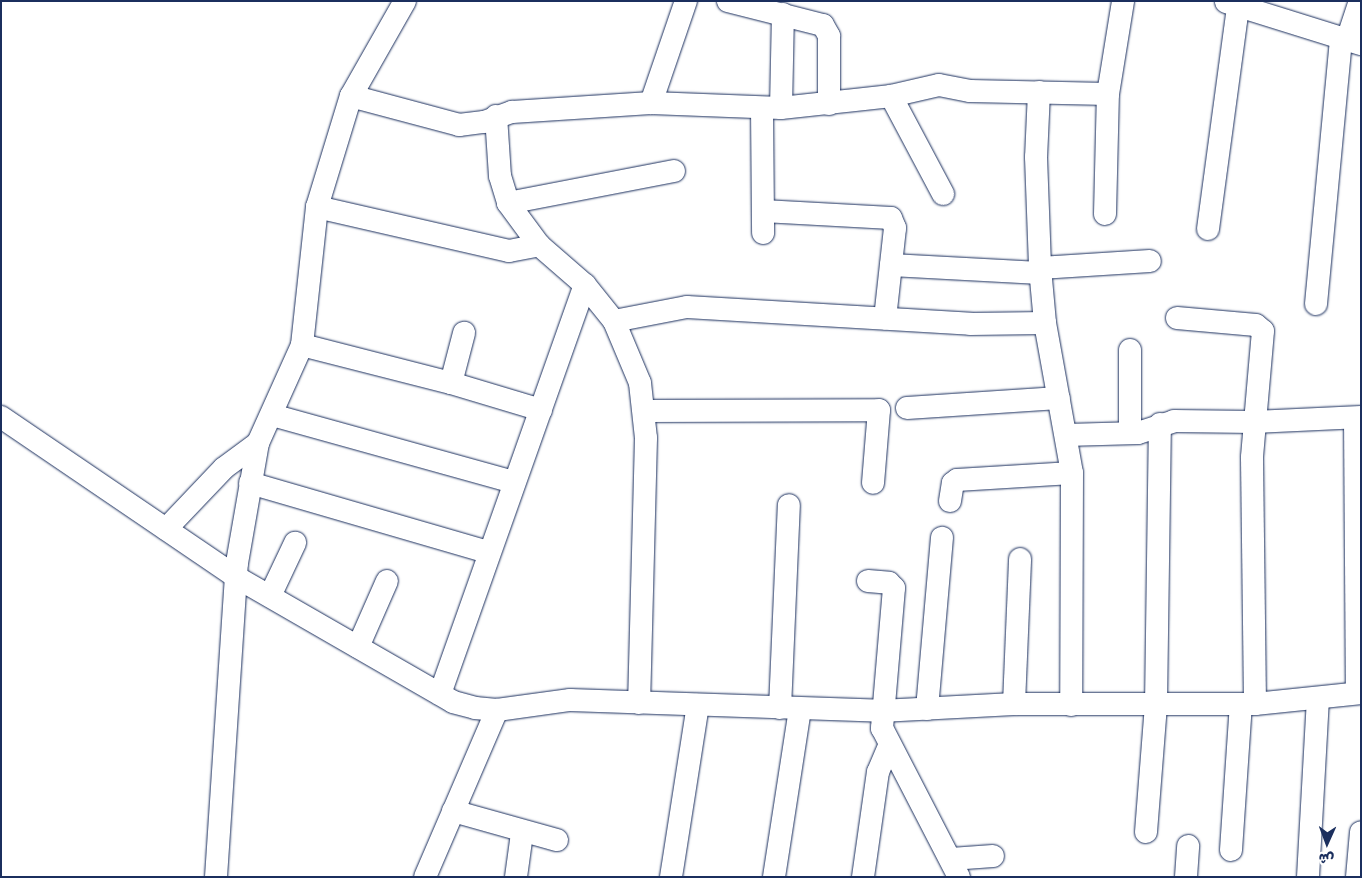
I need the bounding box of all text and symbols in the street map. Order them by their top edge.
north arrow [1302,818,1352,868]
text: ش [1318,850,1334,867]

